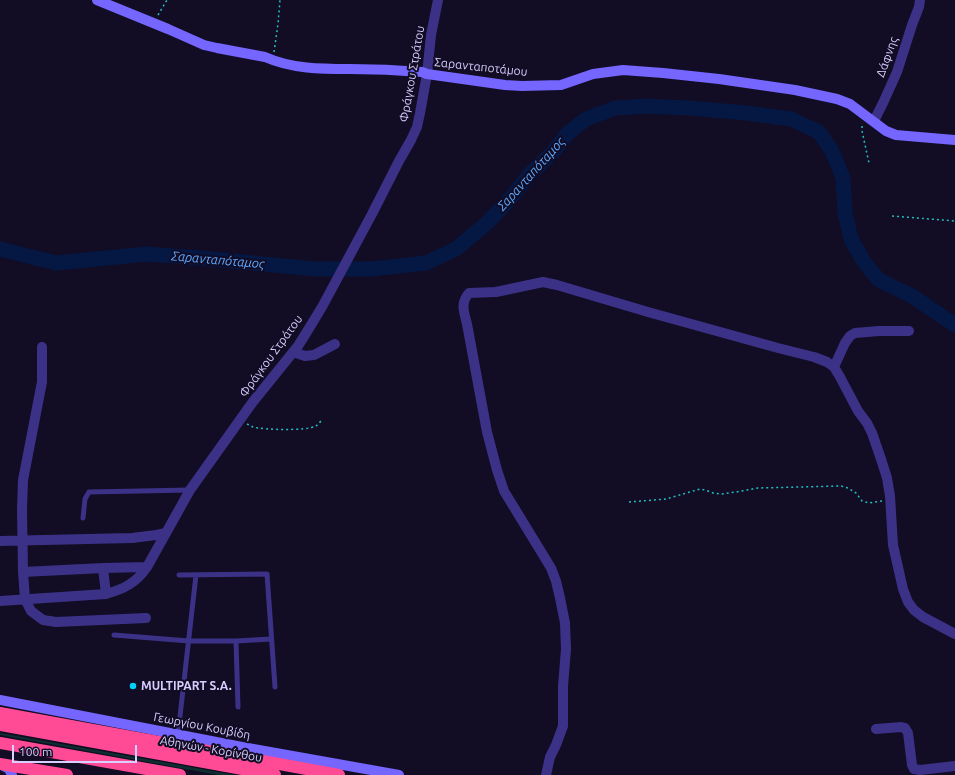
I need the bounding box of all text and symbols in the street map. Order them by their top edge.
street label: Φράγκου Στράτου [396,25,428,123]
street label: Δάφνης [873,35,901,79]
street label: Σαρανταποτάμου [434,55,528,79]
water label: Σαρανταπόταμος [494,134,568,214]
water label: Σαρανταπόταμος [171,248,265,272]
street label: Φράγκου Στράτου [236,312,306,400]
place label: MULTIPART S.A. [141,679,232,693]
marker: MULTIPART S.A. [128,681,138,691]
street label: Γεωργίου Κουβίδη [152,710,252,742]
street label: Αθηνών - Κορίνθου [159,733,263,765]
scale bar [14,737,139,763]
text: 100 m [19,745,52,758]

